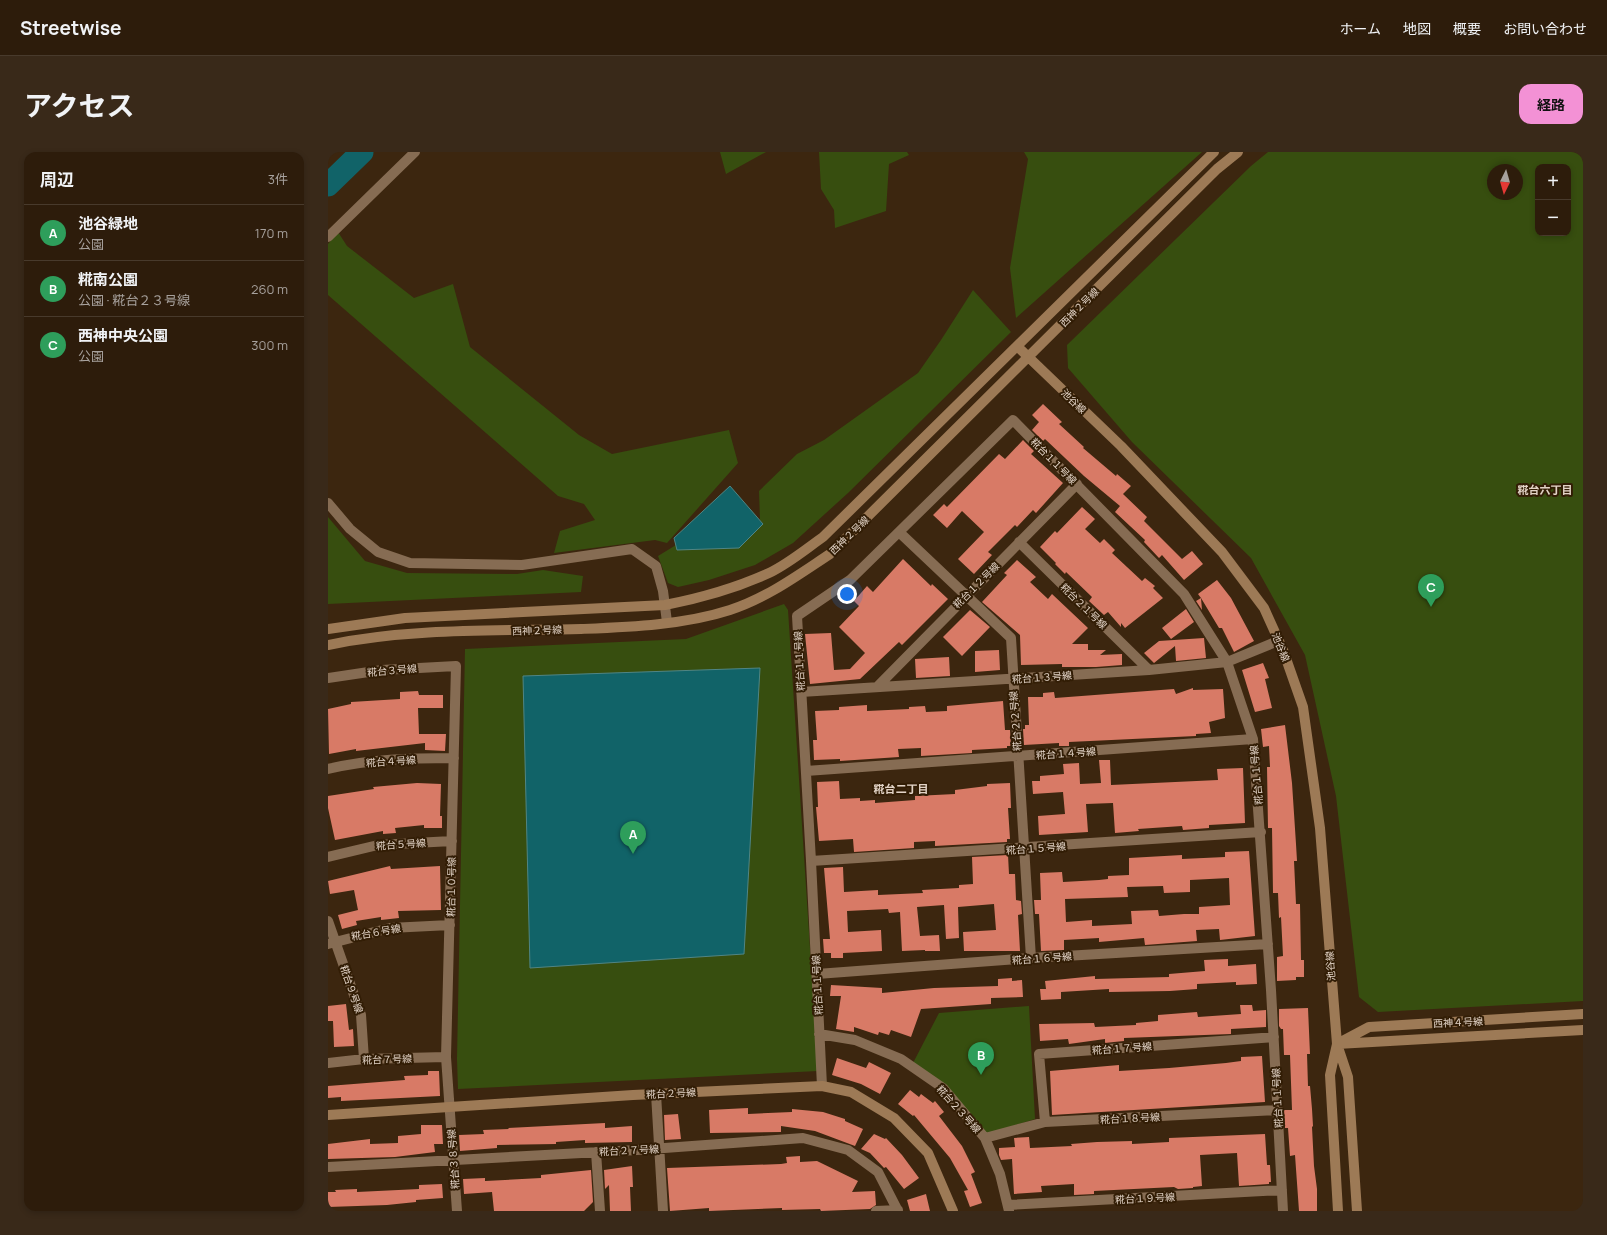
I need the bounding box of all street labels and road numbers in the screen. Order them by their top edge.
street label: 西神２号線 [1056,284,1102,330]
street label: 池谷線 [1058,386,1090,416]
street label: 糀台１１号線 [1028,435,1080,487]
street label: 西神２号線 [826,513,872,557]
street label: 糀台１２号線 [950,559,1002,611]
street label: 糀台２１号線 [1058,580,1110,632]
street label: 西神２号線 [512,622,562,638]
street label: 池谷線 [1269,630,1293,664]
street label: 糀台１１号線 [790,631,808,691]
street label: 糀台３号線 [366,661,418,679]
street label: 糀台１３号線 [1012,668,1072,686]
street label: 糀台２２号線 [1006,691,1024,751]
street label: 糀台１４号線 [1036,744,1096,762]
street label: 糀台１１号線 [1246,745,1266,805]
street label: 糀台４号線 [366,752,416,770]
street label: 糀台５号線 [376,835,426,853]
street label: 糀台１５号線 [1006,839,1066,857]
street label: 糀台１０号線 [443,857,459,917]
street label: 糀台６号線 [350,921,402,943]
street label: 糀台１６号線 [1012,949,1072,967]
street label: 池谷線 [1322,951,1338,981]
street label: 糀台１１号線 [808,955,826,1015]
street label: 糀台９号線 [337,963,367,1015]
street label: 西神４号線 [1433,1014,1483,1030]
street label: 糀台１７号線 [1092,1039,1152,1057]
street label: 糀台７号線 [362,1051,412,1067]
street label: 糀台１１号線 [1268,1068,1286,1128]
street label: 糀台２３号線 [934,1082,984,1136]
street label: 糀台２号線 [646,1085,696,1101]
street label: 糀台１８号線 [1100,1109,1160,1127]
street label: 糀台３８号線 [444,1129,462,1189]
street label: 糀台２７号線 [599,1141,659,1159]
street label: 糀台１９号線 [1115,1189,1175,1207]

